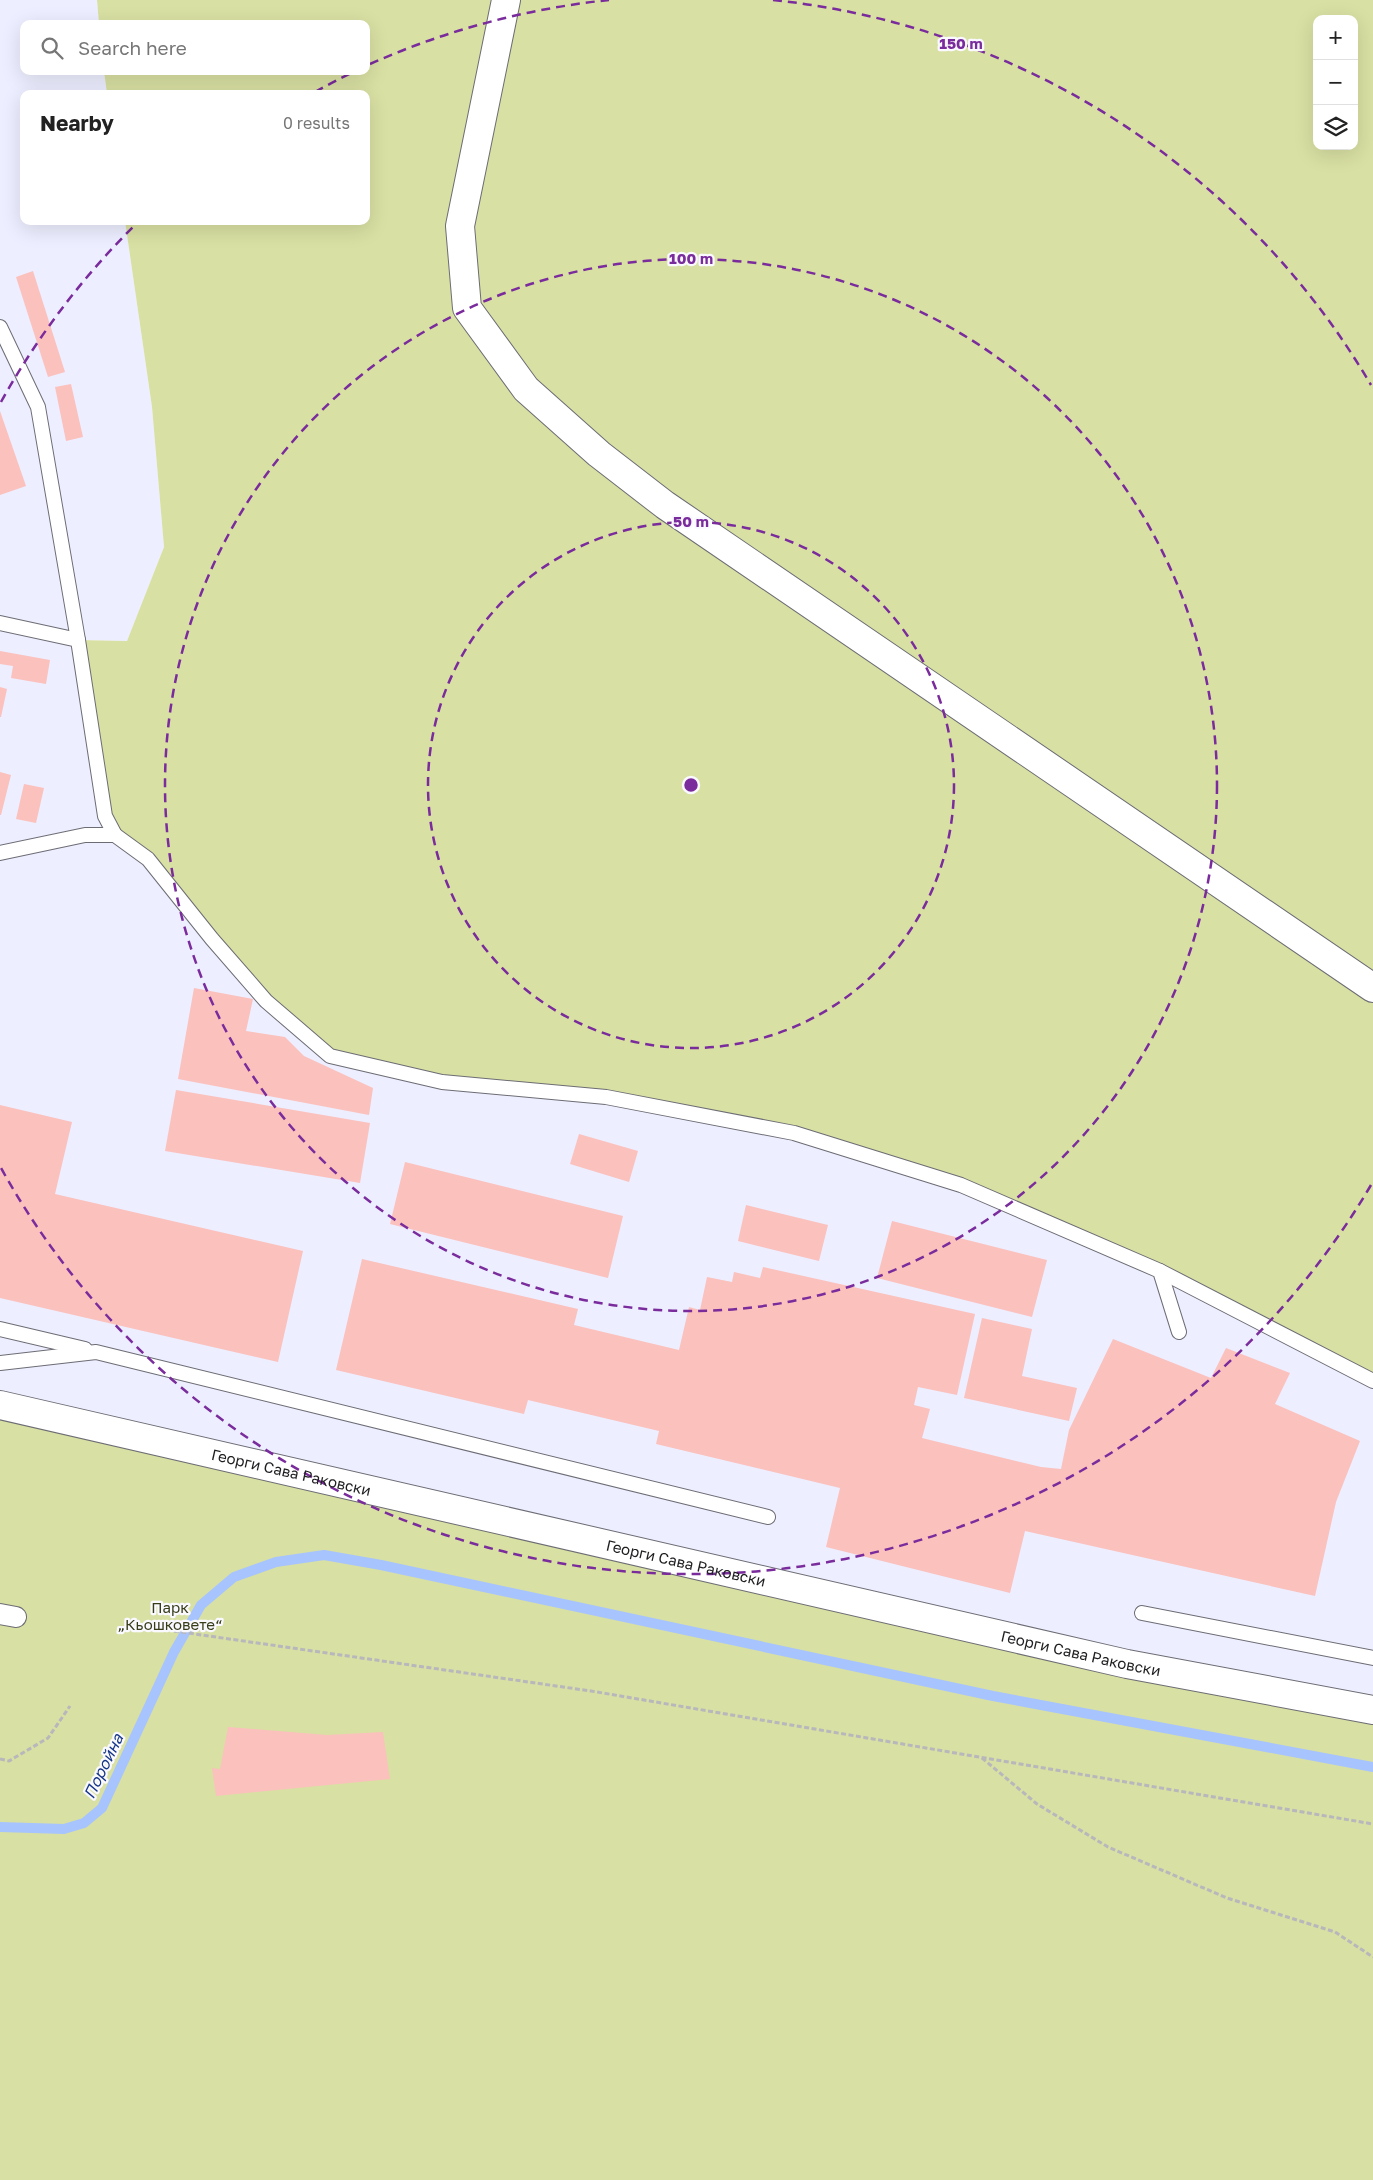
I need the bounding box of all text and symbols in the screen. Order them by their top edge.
map controls [1313,15,1358,150]
button: + [1313,15,1358,60]
search box [20,20,370,75]
icon: search [38,34,66,62]
text: 150 m [939,34,983,52]
text: Search here [78,36,187,59]
button: − [1313,60,1358,105]
button: layers [1313,105,1358,150]
text: Nearby [40,110,114,136]
text: 0 results [283,113,350,133]
text: 100 m [669,249,713,267]
text: 50 m [673,512,709,530]
centre of rings [682,776,700,794]
street label: Георги Сава Раковски [210,1445,373,1499]
street label: Георги Сава Раковски [605,1536,768,1590]
park label: Парк „Кьошковете“ [118,1598,222,1633]
street label: Георги Сава Раковски [999,1626,1162,1679]
water label: Поройна [79,1729,128,1802]

